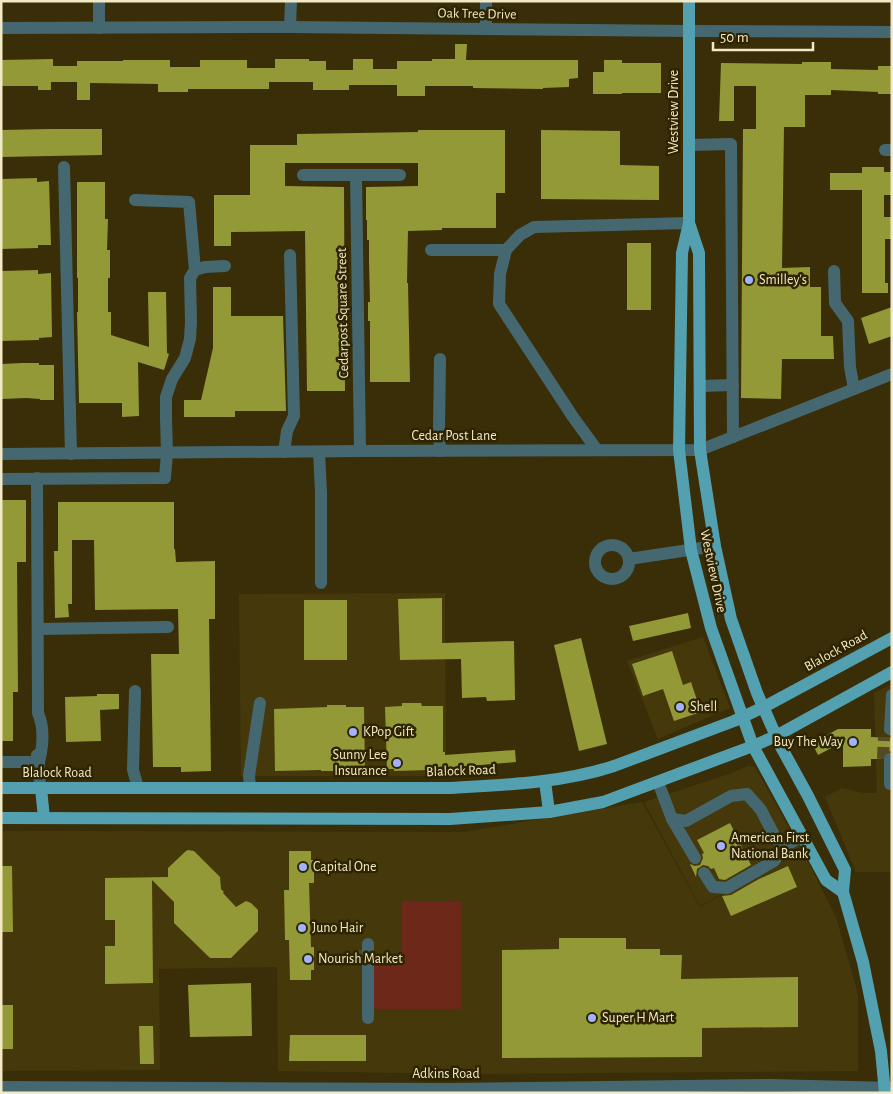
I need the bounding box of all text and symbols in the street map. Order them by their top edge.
street label: Oak Tree Drive [437,6,517,22]
scale bar [713,20,813,52]
text: 50 m [720,30,749,45]
street label: Westview Drive [667,70,681,154]
street label: Cedarpost Square Street [335,247,351,378]
place label: Smilley's [759,273,807,287]
marker: Smilley's [743,274,755,286]
street label: Cedar Post Lane [411,429,497,443]
street label: Westview Drive [697,528,729,614]
street label: Blalock Road [802,628,870,674]
place label: Shell [690,700,717,714]
marker: Shell [674,701,686,713]
place label: KPop Gift [363,725,415,739]
marker: KPop Gift [347,726,359,738]
place label: Buy The Way [773,735,843,749]
marker: Buy The Way [847,736,859,748]
place label: Sunny Lee Insurance [333,748,387,778]
marker: Sunny Lee Insurance [391,757,403,769]
street label: Blalock Road [426,763,496,779]
street label: Blalock Road [22,766,92,780]
place label: American First National Bank [731,831,810,861]
marker: American First National Bank [715,840,727,852]
place label: Capital One [313,860,377,874]
marker: Capital One [297,861,309,873]
place label: Juno Hair [312,921,364,935]
marker: Juno Hair [296,922,308,934]
place label: Nourish Market [318,952,403,966]
marker: Nourish Market [302,953,314,965]
place label: Super H Mart [602,1011,675,1025]
marker: Super H Mart [586,1012,598,1024]
street label: Adkins Road [412,1067,480,1081]

